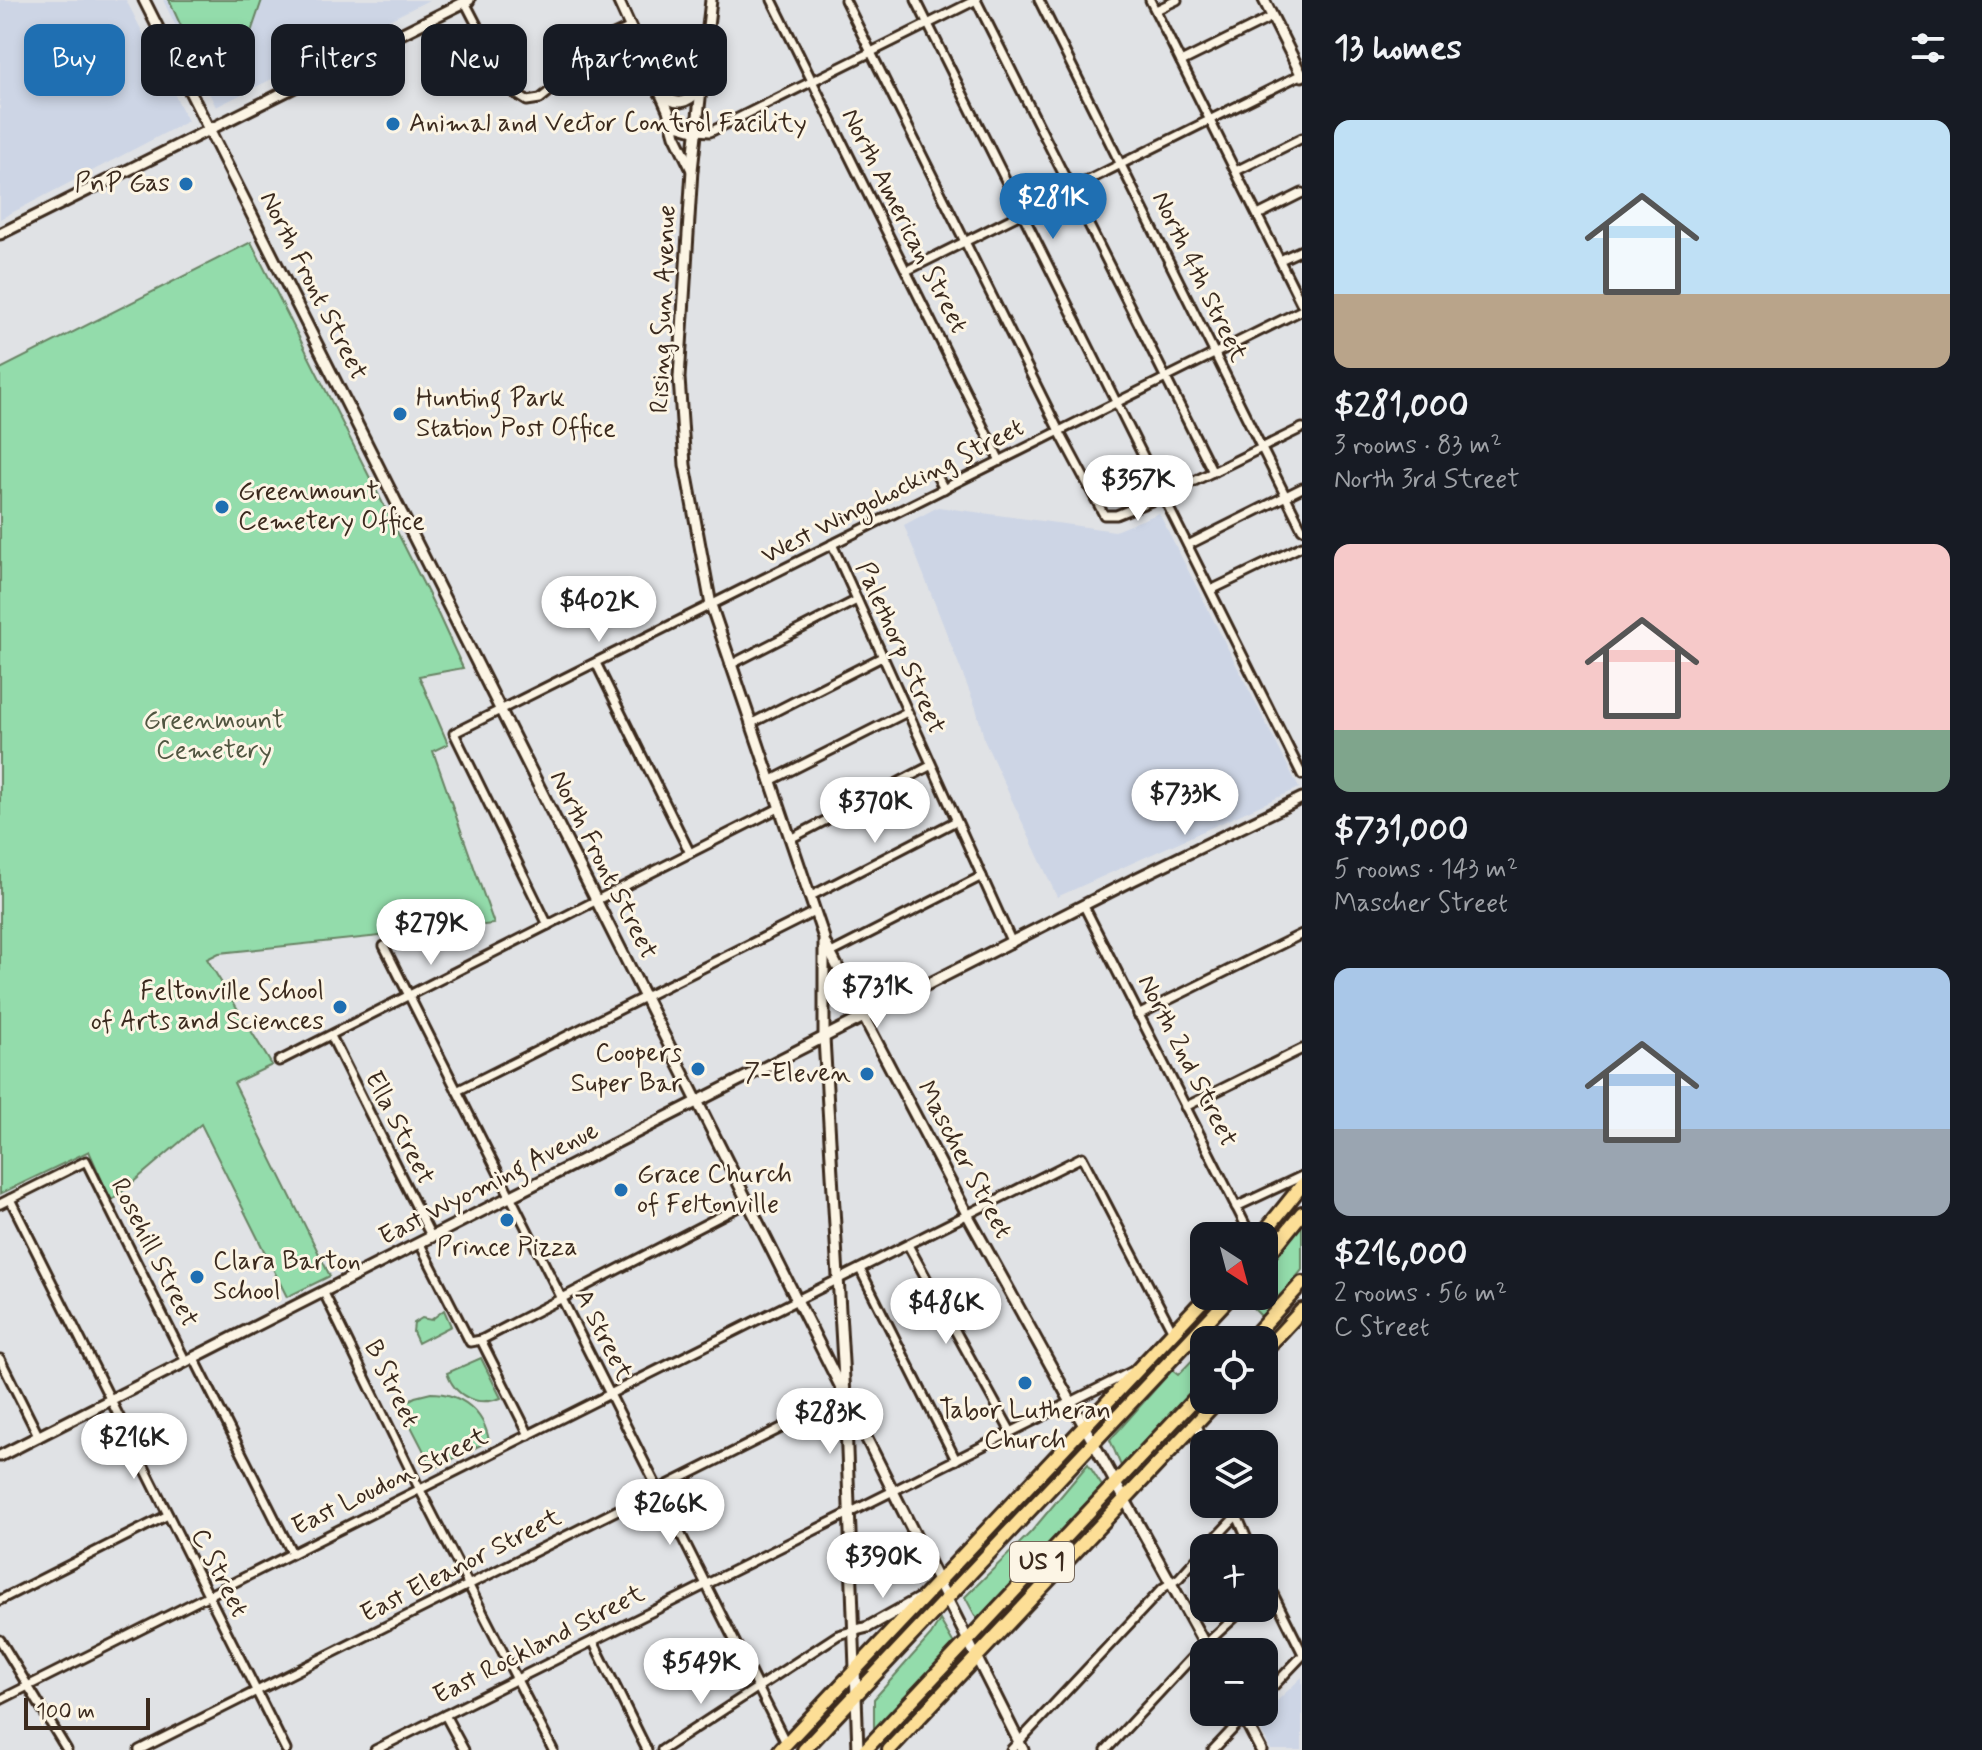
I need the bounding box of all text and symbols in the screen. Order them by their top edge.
chip: Buy [24,24,125,96]
chip: Rent [141,24,255,96]
chip: Filters [271,24,405,96]
chip: New [421,24,527,96]
chip: Apartment [543,24,727,96]
text: 13 homes [1334,26,1462,71]
icon: filters [1906,26,1950,70]
street label: North American Street [833,103,975,339]
place label: Animal and Vector Control Facility [409,107,807,141]
marker: Animal and Vector Control Facility [384,115,402,133]
place label: PnP Gas [75,167,170,201]
icon: home [1570,172,1714,316]
pin: $281K [997,173,1109,241]
marker: PnP Gas [177,175,195,193]
text: $281K [1018,182,1088,216]
street label: North Front Street [251,186,375,386]
street label: North 4th Street [1143,186,1255,368]
street label: Rising Sun Avenue [643,204,685,414]
place label: Hunting Park Station Post Office [416,382,616,446]
text: $281,000 [1334,384,1469,429]
marker: Hunting Park Station Post Office [391,405,409,423]
street label: West Wingohocking Street [756,411,1031,575]
text: 3 rooms · 83 m² [1334,429,1502,463]
pin: $357K [1082,455,1194,523]
text: North 3rd Street [1334,463,1519,497]
text: $357K [1101,464,1175,498]
place label: Greenmount Cemetery Office [238,475,425,539]
marker: Greenmount Cemetery Office [213,498,231,516]
street label: Palethorp Street [847,557,953,739]
pin: $402K [543,576,655,644]
text: $402K [559,585,639,619]
icon: home [1570,596,1714,740]
park label: Greenmount Cemetery [144,704,284,768]
street label: North Front Street [541,765,665,965]
pin: $733K [1129,769,1241,837]
pin: $370K [819,777,931,845]
text: $733K [1149,778,1221,812]
text: $370K [838,786,912,820]
text: $731,000 [1334,808,1469,853]
text: 5 rooms · 143 m² [1334,853,1518,887]
text: Mascher Street [1334,887,1508,921]
pin: $279K [375,899,487,967]
text: $279K [394,908,468,942]
pin: $731K [821,962,933,1030]
street label: North 2nd Street [1129,969,1245,1153]
text: $731K [842,971,912,1005]
place label: Feltonville School of Arts and Sciences [91,975,324,1039]
marker: Feltonville School of Arts and Sciences [331,998,349,1016]
icon: home [1570,1020,1714,1164]
place label: Coopers Super Bar [571,1037,682,1101]
place label: 7-Eleven [744,1057,851,1091]
marker: Coopers Super Bar [689,1060,707,1078]
street label: Ella Street [356,1065,442,1191]
marker: 7-Eleven [858,1065,876,1083]
street label: Mascher Street [908,1075,1020,1245]
street label: East Wyoming Avenue [373,1114,606,1257]
place label: Grace Church of Feltonville [637,1158,792,1222]
street label: Rosehill Street [102,1173,206,1333]
marker: Grace Church of Feltonville [612,1181,630,1199]
marker: Prince Pizza [498,1211,516,1229]
north arrow [1190,1222,1278,1310]
map controls [1190,1222,1278,1726]
place label: Prince Pizza [436,1231,578,1265]
text: $216,000 [1334,1232,1468,1277]
place label: Clara Barton School [213,1245,361,1309]
marker: Clara Barton School [188,1268,206,1286]
text: 2 rooms · 56 m² [1334,1277,1507,1311]
pin: $486K [890,1278,1002,1346]
street label: A Street [566,1283,640,1387]
text: $486K [908,1287,984,1321]
text: C Street [1334,1311,1429,1345]
button: locate [1190,1326,1278,1414]
street label: B Street [355,1335,427,1433]
marker: Tabor Lutheran Church [1016,1374,1034,1392]
pin: $283K [774,1388,886,1456]
place label: Tabor Lutheran Church [939,1394,1111,1458]
text: $283K [794,1397,866,1431]
pin: $216K [78,1413,190,1481]
street label: East Loudon Street [286,1420,494,1544]
text: $216K [99,1422,169,1456]
button: layers [1190,1430,1278,1518]
pin: $266K [614,1479,726,1547]
text: $266K [633,1488,707,1522]
street label: East Eleanor Street [355,1501,567,1631]
street label: C Street [182,1523,256,1623]
pin: $390K [827,1532,939,1600]
button: + [1190,1534,1278,1622]
text: $390K [845,1541,921,1575]
road number: US 1 [1010,1542,1074,1582]
street label: East Rockland Street [428,1577,650,1713]
pin: $549K [645,1638,757,1706]
button: − [1190,1638,1278,1726]
text: $549K [662,1647,740,1681]
scale bar [24,1694,150,1730]
text: 100 m [36,1698,95,1726]

